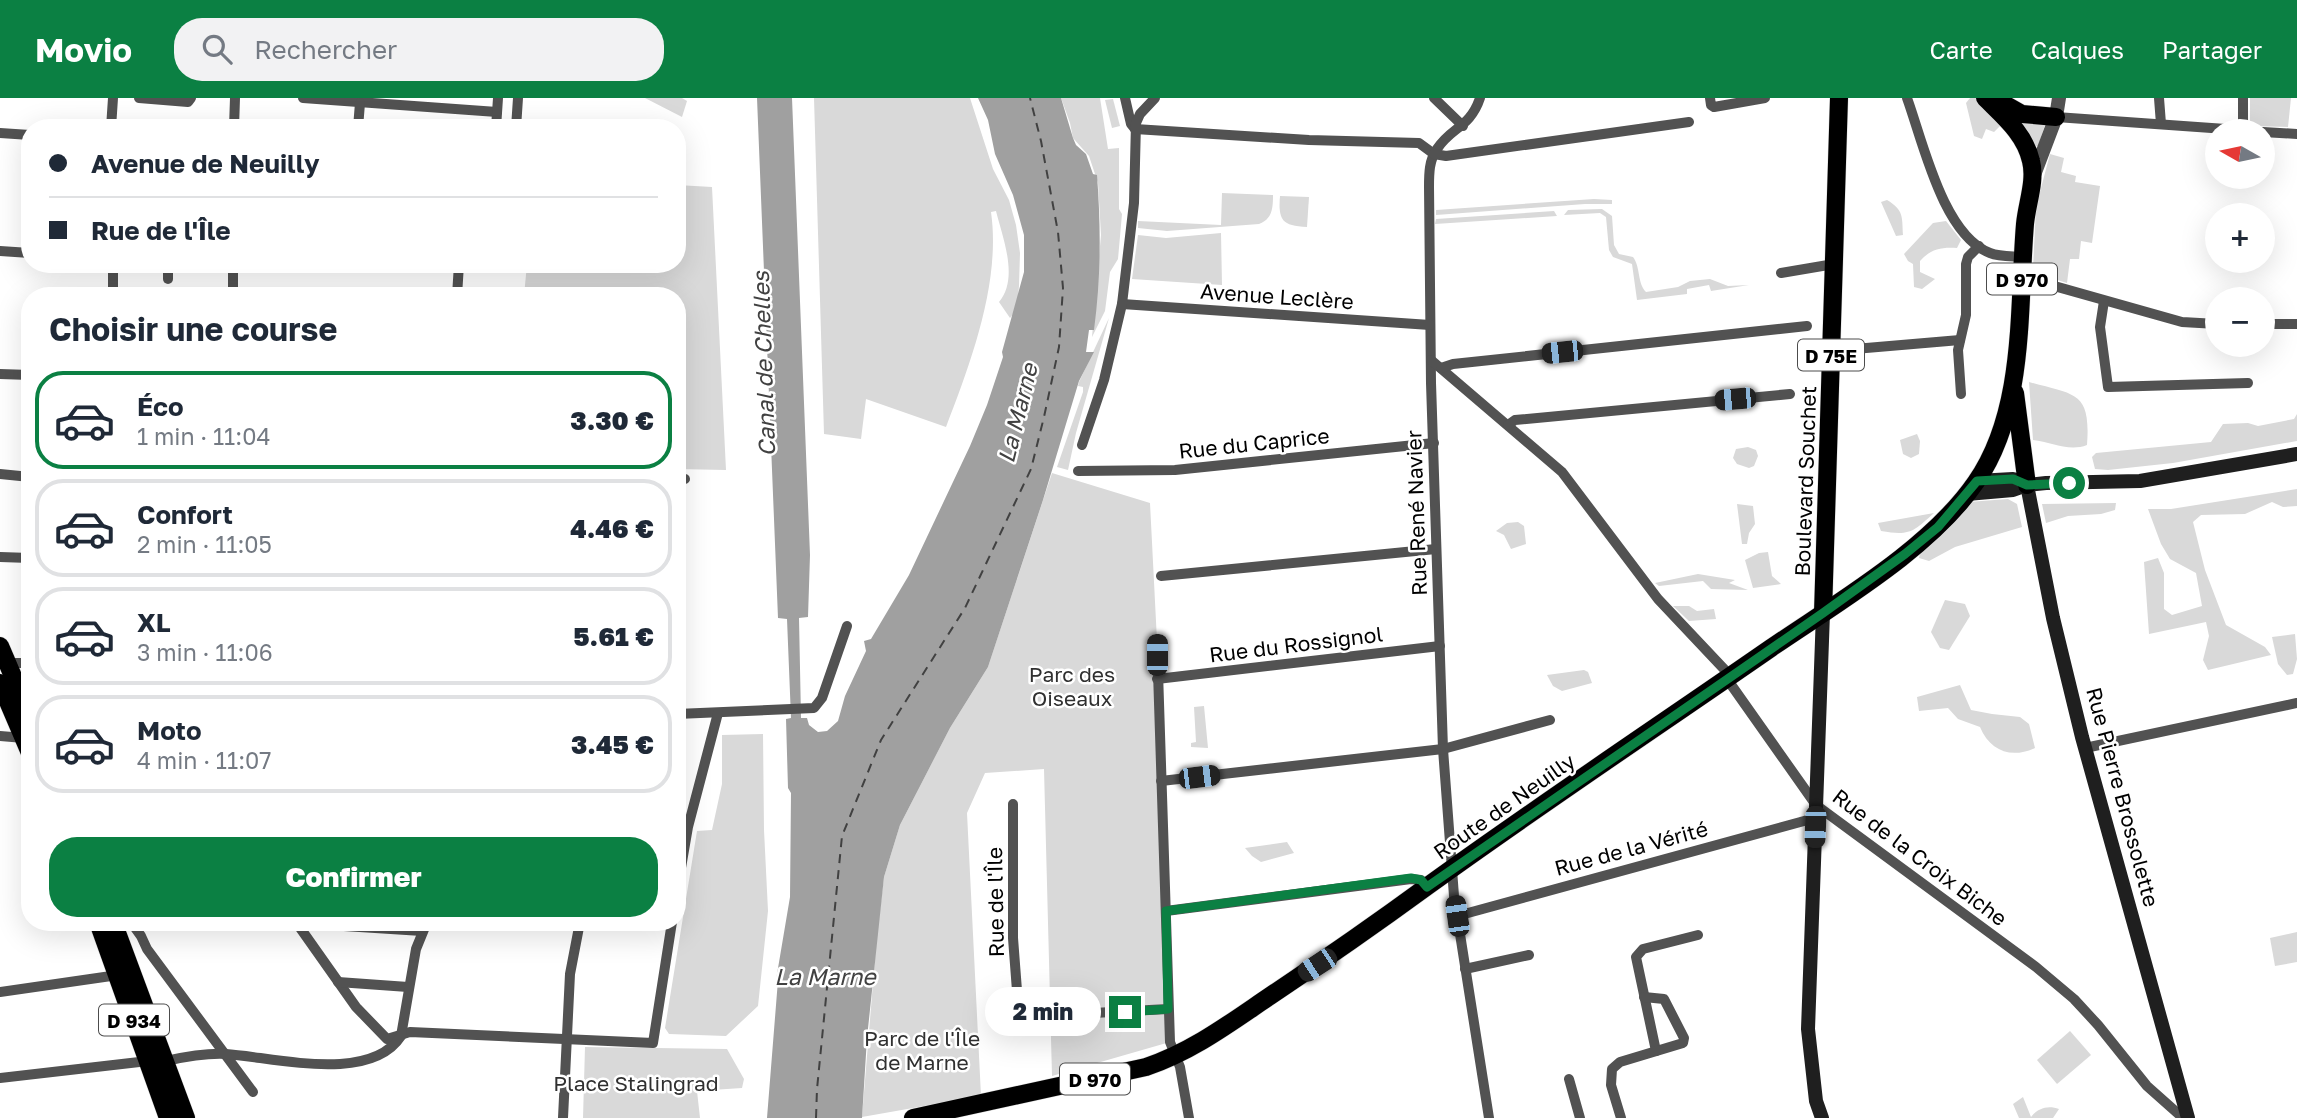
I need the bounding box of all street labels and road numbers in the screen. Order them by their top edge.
road number: D 970 [1987,264,2057,294]
street label: Avenue Leclère [1199,278,1355,314]
road number: D 75E [1798,340,1864,370]
street label: Boulevard Souchet [1789,385,1821,577]
street label: Rue du Caprice [1177,422,1331,464]
street label: Rue René Navier [1400,430,1432,596]
street label: Rue du Rossignol [1208,620,1384,668]
street label: Rue Pierre Brossolette [2081,684,2165,910]
street label: Route de Neuilly [1428,747,1580,864]
street label: Rue de la Croix Biche [1828,783,2012,931]
street label: Rue de la Vérité [1552,815,1710,881]
street label: Rue de l'Île [981,847,1009,957]
road number: D 934 [99,1004,169,1036]
road number: D 970 [1060,1063,1130,1094]

